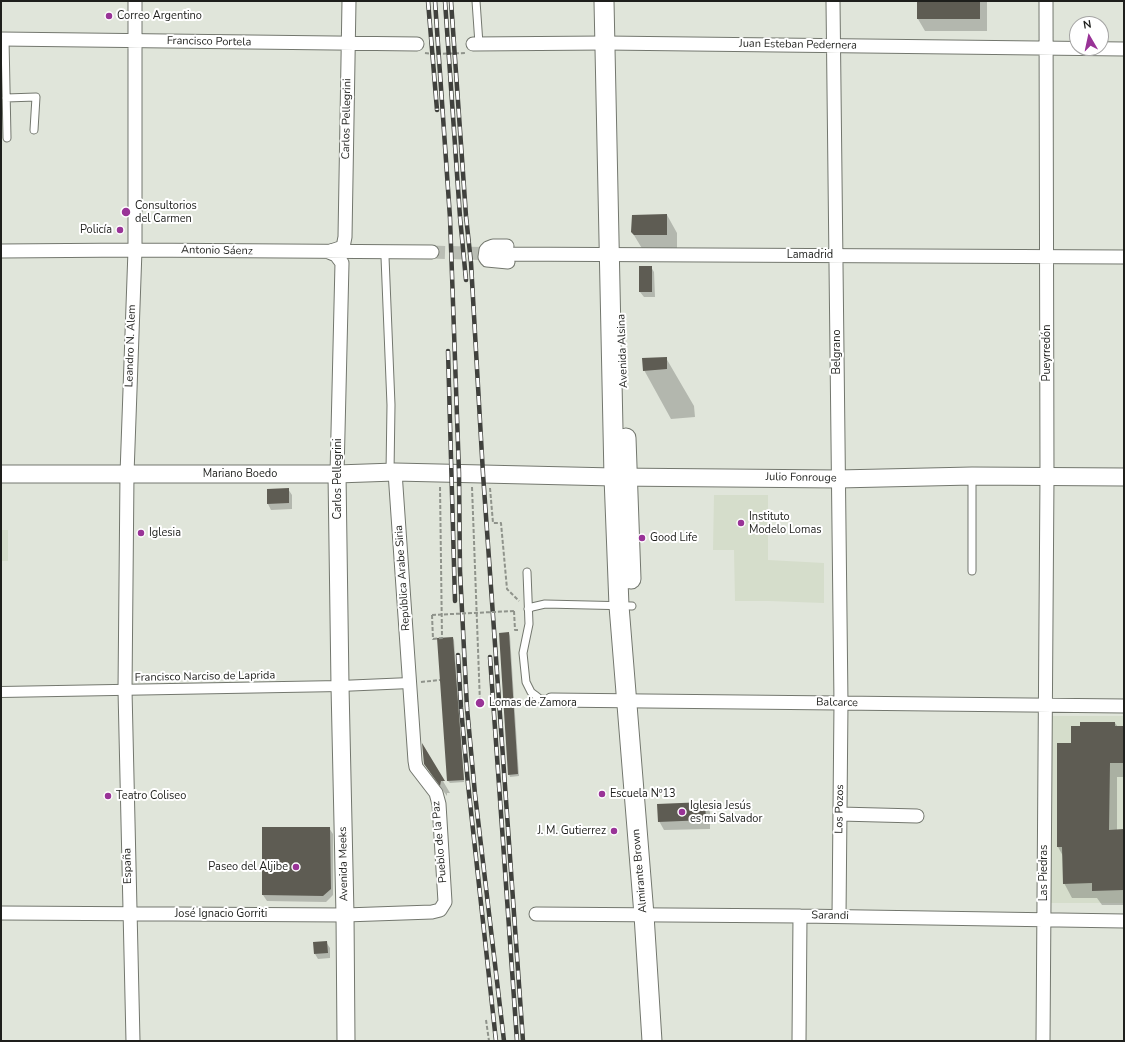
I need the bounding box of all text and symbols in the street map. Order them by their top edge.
place label: Correo Argentino [117,9,202,23]
marker: Correo Argentino [104,11,114,21]
north arrow [1069,16,1109,56]
text: N [1082,17,1092,33]
street label: Francisco Portela [167,35,251,49]
street label: Juan Esteban Pedernera [739,37,857,53]
street label: Carlos Pellegrini [340,78,354,160]
place label: Consultorios del Carmen [135,199,197,225]
marker: Consultorios del Carmen [120,206,132,218]
place label: Policía [80,223,112,237]
marker: Policía [115,225,125,235]
street label: Antonio Sáenz [181,244,253,258]
street label: Lamadrid [787,248,833,262]
street label: Leandro N. Alem [123,304,139,388]
street label: Avenida Alsina [615,314,631,388]
street label: Pueyrredón [1040,325,1054,381]
street label: Belgrano [830,329,844,375]
street label: Carlos Pellegrini [331,438,345,520]
street label: Mariano Boedo [203,467,277,481]
street label: Julio Fonrouge [765,471,837,485]
place label: Instituto Modelo Lomas [749,510,822,536]
marker: Instituto Modelo Lomas [736,518,746,528]
street label: República Arabe Siria [393,525,413,631]
place label: Iglesia [149,526,181,540]
marker: Iglesia [136,528,146,538]
place label: Good Life [650,531,697,545]
marker: Good Life [637,533,647,543]
street label: Francisco Narciso de Laprida [135,669,275,685]
place label: Lomas de Zamora [489,696,577,710]
street label: Balcarce [816,696,858,710]
marker: Lomas de Zamora [474,697,486,709]
street label: Los Pozos [833,784,847,834]
place label: Escuela Nº13 [610,787,676,801]
place label: Teatro Coliseo [116,789,186,803]
marker: Escuela Nº13 [597,789,607,799]
marker: Teatro Coliseo [103,791,113,801]
place label: Iglesia Jesús es mi Salvador [690,799,762,825]
street label: Pueblo de la Paz [430,801,450,883]
marker: Iglesia Jesús es mi Salvador [677,807,687,817]
place label: J. M. Gutierrez [537,824,606,838]
street label: Avenida Meeks [337,826,351,902]
marker: J. M. Gutierrez [609,826,619,836]
street label: Almirante Brown [630,828,650,914]
street label: Las Piedras [1037,845,1051,901]
street label: España [121,848,135,884]
place label: Paseo del Aljibe [208,860,288,874]
marker: Paseo del Aljibe [291,862,301,872]
street label: José Ignacio Gorriti [175,907,267,921]
street label: Sarandi [811,909,849,923]

